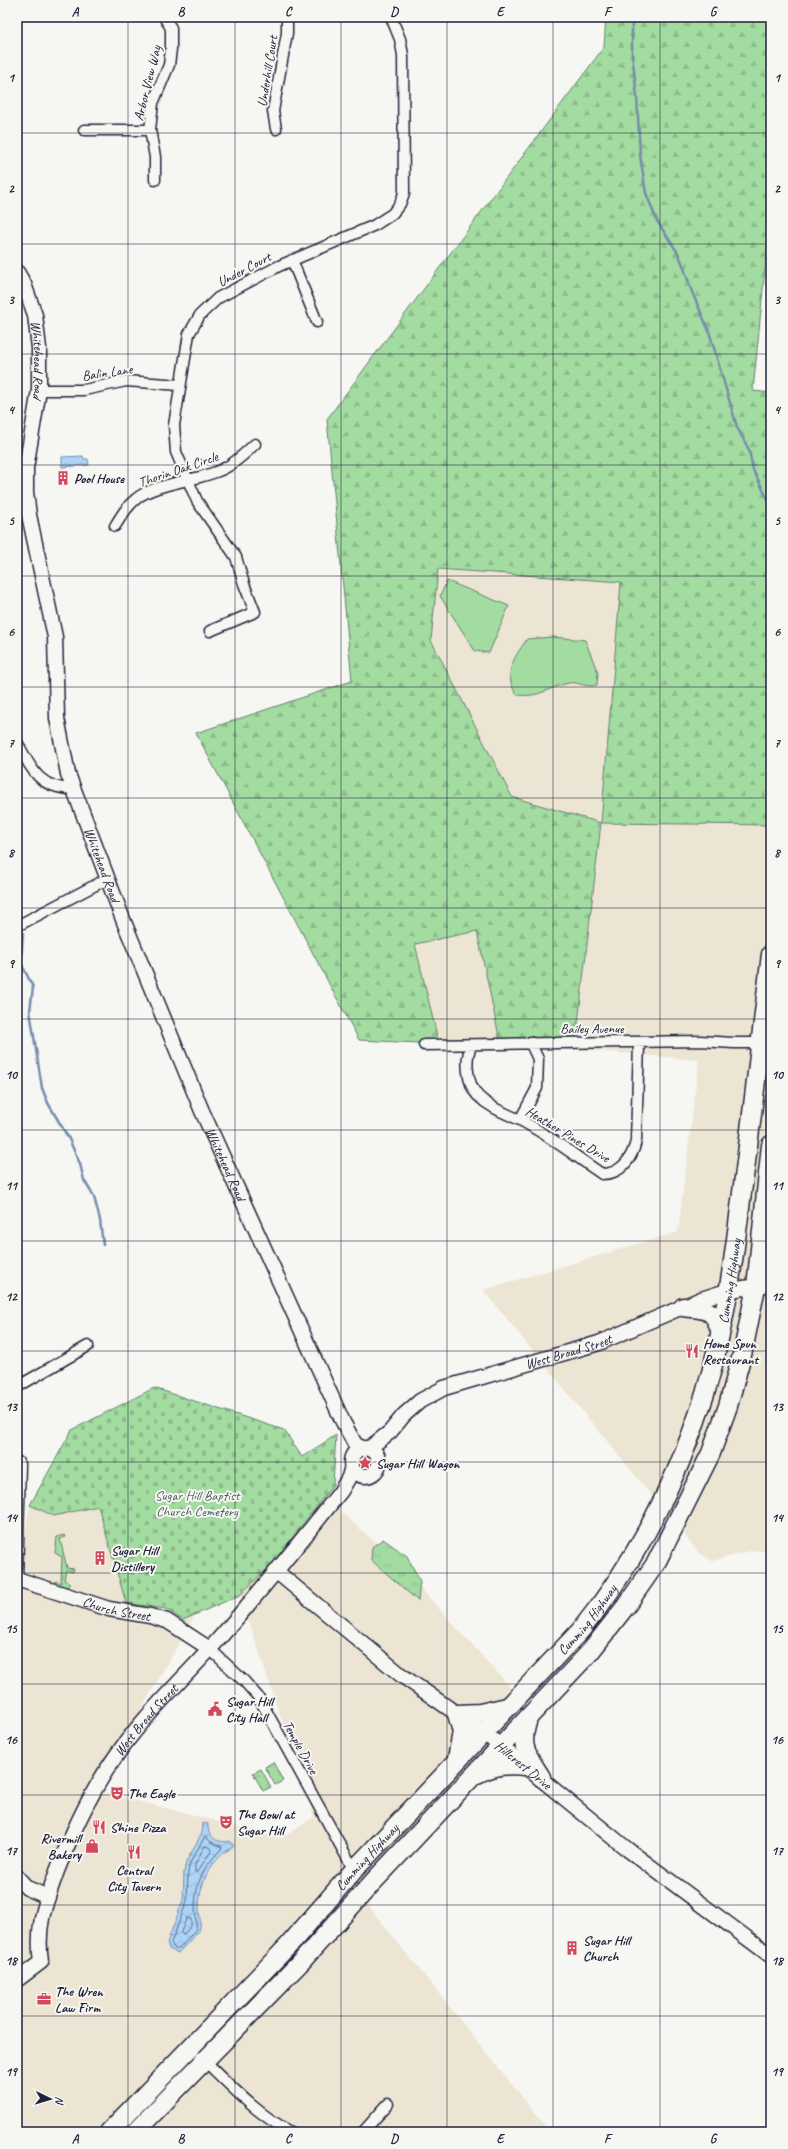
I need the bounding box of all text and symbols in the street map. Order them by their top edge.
text: A [72,4,80,20]
text: B [178,4,186,20]
text: C [285,4,293,20]
text: D [390,4,399,20]
text: E [497,4,506,20]
text: F [604,4,613,20]
text: G [710,4,718,20]
street label: Underhill Court [253,33,282,108]
street label: Arbor View Way [130,43,165,123]
text: 1 [8,70,16,86]
text: 1 [774,70,782,86]
text: 2 [8,181,15,197]
text: 2 [774,181,781,197]
street label: Under Court [215,248,275,291]
text: 3 [8,292,15,308]
text: 3 [774,292,781,308]
street label: Whitehead Road [27,320,47,403]
street label: Balin Lane [81,360,135,384]
text: 4 [8,402,16,418]
text: 4 [774,402,782,418]
street label: Thorin Oak Circle [136,447,222,491]
building icon: Pool House [55,470,71,486]
place label: Pool House [74,470,125,487]
text: 5 [8,513,15,529]
text: 5 [774,513,781,529]
text: 6 [8,624,15,640]
text: 6 [774,624,781,640]
text: 7 [8,735,15,751]
text: 7 [774,735,781,751]
street label: Whitehead Road [80,825,125,907]
text: 8 [8,845,16,861]
text: 8 [774,845,782,861]
text: 9 [8,956,15,972]
text: 9 [774,956,781,972]
street label: Bailey Avenue [560,1020,625,1037]
text: 10 [5,1067,18,1083]
text: 10 [771,1067,784,1083]
street label: Heather Pines Drive [523,1103,614,1167]
street label: Whitehead Road [202,1125,251,1206]
text: 11 [5,1178,19,1194]
text: 11 [771,1178,785,1194]
street label: Cumming Highway [715,1236,745,1325]
text: 12 [5,1289,18,1305]
text: 12 [771,1289,784,1305]
street label: West Broad Street [523,1330,616,1373]
place label: Home Spun Restaurant [703,1335,760,1368]
restaurant icon: Home Spun Restaurant [684,1343,700,1359]
text: 13 [5,1399,18,1415]
text: 13 [771,1399,784,1415]
place icon: Sugar Hill Wagon [357,1455,373,1471]
place label: Sugar Hill Wagon [376,1455,461,1472]
park label: Sugar Hill Baptist Church Cemetery [155,1487,241,1520]
text: 14 [5,1510,19,1526]
text: 14 [771,1510,785,1526]
place label: Sugar Hill Distillery [111,1542,161,1575]
building icon: Sugar Hill Distillery [92,1550,108,1566]
street label: Cumming Highway [554,1581,621,1659]
street label: Church Street [80,1593,153,1625]
text: 15 [5,1621,18,1637]
text: 15 [771,1621,784,1637]
street label: West Broad Street [111,1680,183,1759]
place label: Sugar Hill City Hall [226,1693,276,1726]
public building icon: Sugar Hill City Hall [207,1701,223,1717]
street label: Temple Drive [279,1718,323,1778]
text: 16 [5,1732,18,1748]
text: 16 [771,1732,784,1748]
street label: Hillcrest Drive [491,1737,556,1794]
theatre icon: The Eagle [109,1785,125,1801]
place label: The Eagle [128,1785,176,1802]
place label: The Bowl at Sugar Hill [237,1806,296,1839]
theatre icon: The Bowl at Sugar Hill [218,1814,234,1830]
restaurant icon: Shine Pizza [91,1819,107,1835]
place label: Shine Pizza [110,1819,167,1836]
street label: Cumming Highway [332,1819,403,1894]
place label: Rivermill Bakery [40,1830,84,1863]
shop icon: Rivermill Bakery [84,1838,100,1854]
text: 17 [5,1843,18,1859]
text: 17 [771,1843,784,1859]
restaurant icon: Central City Tavern [126,1844,142,1860]
place label: Central City Tavern [107,1862,161,1895]
place label: Sugar Hill Church [583,1932,633,1965]
building icon: Sugar Hill Church [564,1940,580,1956]
text: 18 [5,1953,19,1969]
text: 18 [771,1953,785,1969]
place label: The Wren Law Firm [55,1983,104,2016]
office icon: The Wren Law Firm [36,1991,52,2007]
text: 19 [5,2064,18,2080]
text: 19 [771,2064,784,2080]
north arrow [30,2079,70,2119]
text: N [53,2096,67,2106]
text: A [72,2131,80,2147]
text: B [178,2131,186,2147]
text: C [285,2131,293,2147]
text: D [390,2131,399,2147]
text: E [497,2131,506,2147]
text: F [604,2131,613,2147]
text: G [710,2131,718,2147]

